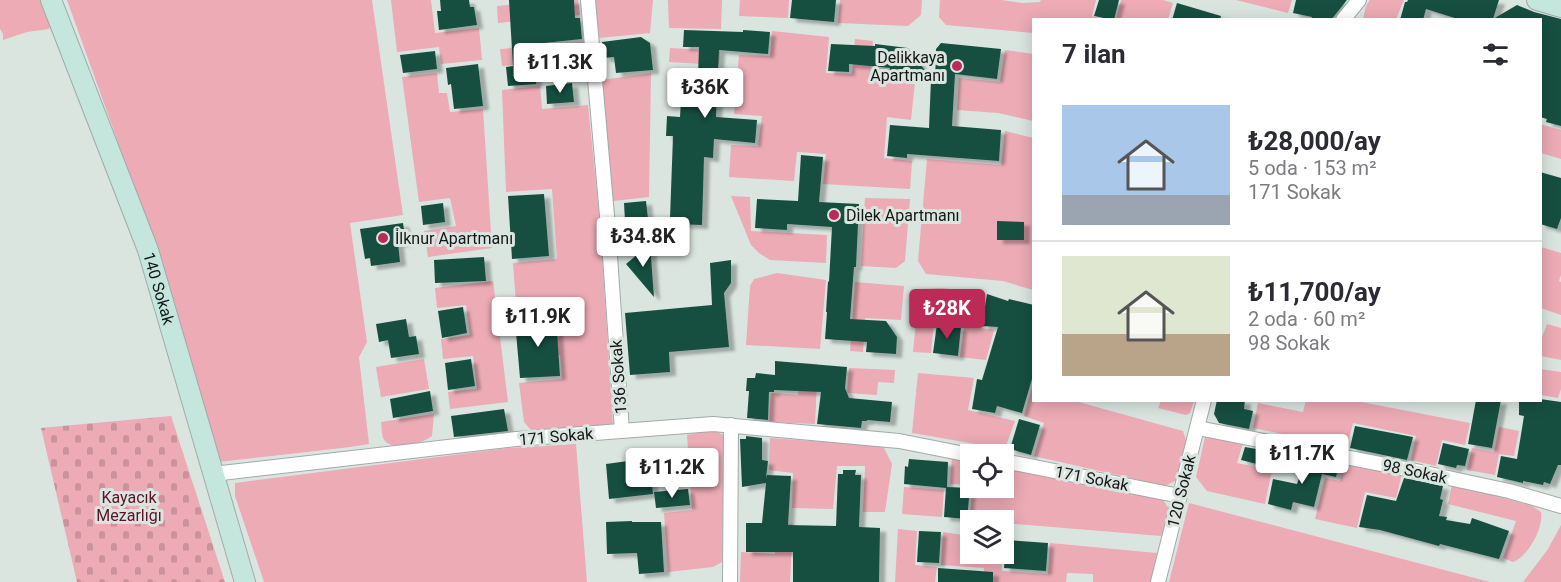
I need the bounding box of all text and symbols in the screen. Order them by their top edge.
icon: filters [1479,38,1512,71]
text: 7 ilan [1062,39,1126,69]
pin: ₺11.3K [511,43,609,94]
place label: Delikkaya Apartmanı [870,48,945,85]
text: ₺11.3K [528,50,592,74]
marker: Delikkaya Apartmanı [950,59,964,73]
pin: ₺36K [669,68,741,119]
text: ₺36K [681,75,729,99]
text: ₺28,000/ay [1248,126,1381,156]
icon: home [1110,129,1182,201]
text: 5 oda · 153 m² [1248,156,1376,180]
text: 171 Sokak [1248,180,1341,204]
place label: Dilek Apartmanı [846,206,960,225]
marker: Dilek Apartmanı [827,208,841,222]
pin: ₺34.8K [594,217,692,268]
text: ₺34.8K [611,224,675,248]
place label: İlknur Apartmanı [395,229,513,248]
marker: İlknur Apartmanı [376,231,390,245]
street label: 140 Sokak [139,250,179,328]
text: ₺11,700/ay [1248,277,1381,307]
icon: home [1110,280,1182,352]
pin: ₺28K [911,289,983,340]
text: ₺28K [923,296,971,320]
pin: ₺11.9K [489,297,587,348]
text: ₺11.9K [506,304,570,328]
text: 2 oda · 60 m² [1248,307,1365,331]
text: 98 Sokak [1248,331,1330,355]
street label: 136 Sokak [606,338,631,415]
street label: 171 Sokak [518,424,595,449]
pin: ₺11.7K [1253,434,1351,485]
text: ₺11.7K [1270,441,1334,465]
map controls [960,444,1014,564]
button: locate [960,444,1014,498]
pin: ₺11.2K [623,448,721,499]
street label: 120 Sokak [1163,452,1200,530]
text: ₺11.2K [640,455,704,479]
street label: 98 Sokak [1381,455,1450,488]
street label: 171 Sokak [1054,462,1131,495]
park label: Kayacık Mezarlığı [96,488,162,525]
button: layers [960,510,1014,564]

